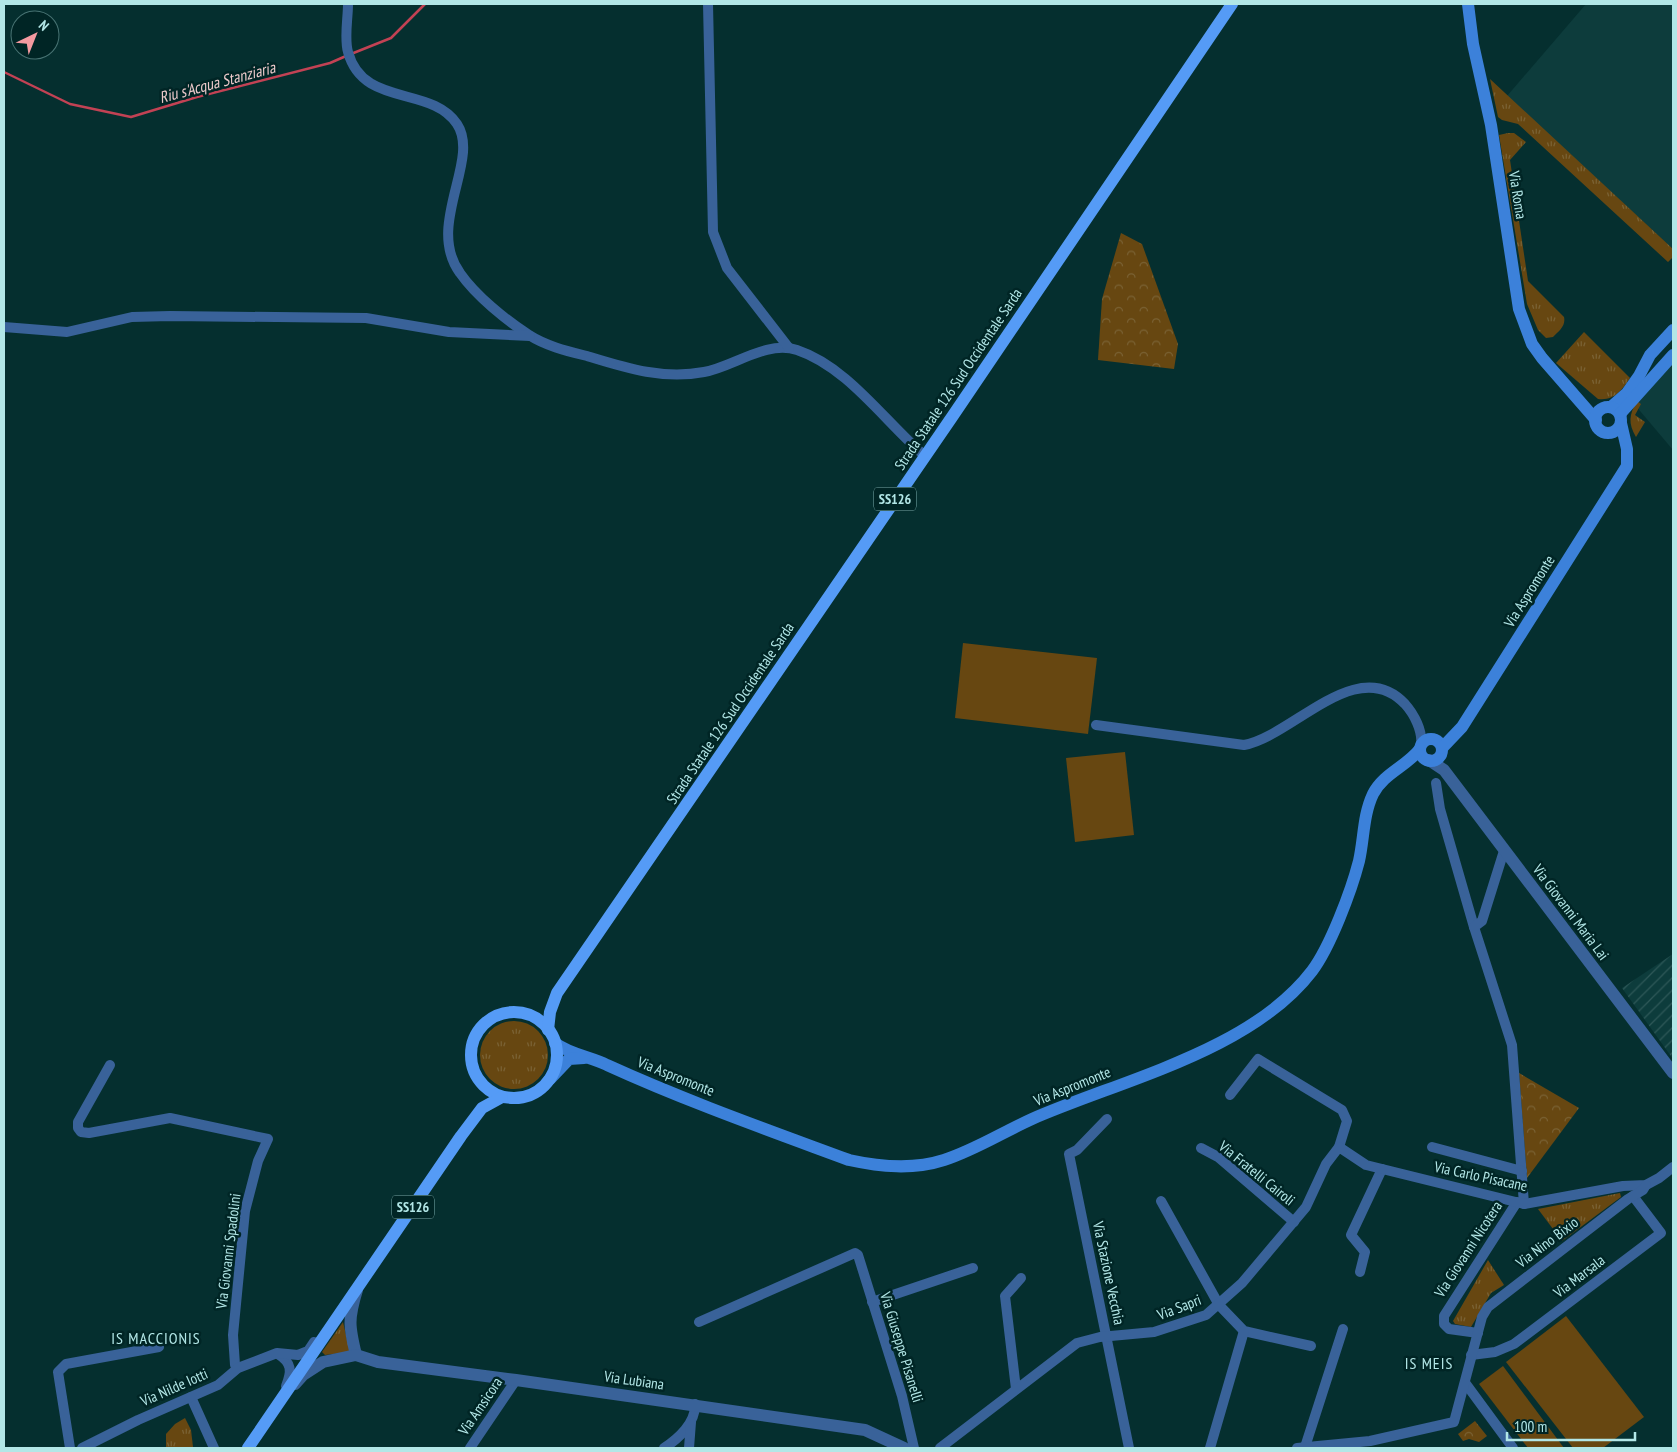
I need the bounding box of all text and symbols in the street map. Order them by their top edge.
north arrow [10,10,60,60]
text: N [35,16,53,35]
water label: Riu s'Acqua Stanziaria [157,56,279,107]
street label: Via Roma [1505,169,1531,220]
street label: Strada Statale 126 Sud Occidentale Sarda [890,285,1026,473]
road number: SS126 [874,488,916,510]
street label: Via Aspromonte [1499,551,1559,631]
street label: Strada Statale 126 Sud Occidentale Sarda [662,619,798,807]
street label: Via Giovanni Maria Lai [1528,860,1613,964]
street label: Via Aspromonte [634,1052,717,1100]
street label: Via Aspromonte [1030,1062,1113,1110]
street label: Via Fratelli Cairoli [1214,1136,1299,1210]
street label: Via Carlo Pisacane [1432,1157,1529,1195]
street label: Via Giovanni Spadolini [211,1192,245,1311]
road number: SS126 [392,1196,434,1218]
street label: Via Giovanni Nicotera [1429,1197,1506,1302]
street label: Via Nino Bixio [1511,1212,1582,1272]
street label: Via Stazione Vecchia [1089,1219,1129,1326]
street label: Via Marsala [1549,1250,1609,1302]
street label: Via Giuseppe Pisanelli [876,1289,928,1404]
street label: Via Sapri [1153,1290,1204,1324]
district label: IS MACCIONIS [111,1328,201,1348]
district label: IS MEIS [1405,1353,1453,1373]
street label: Via Nilde Iotti [137,1364,211,1411]
street label: Via Lubiana [602,1366,665,1394]
street label: Via Amsicora [453,1373,506,1439]
scale bar [1507,1410,1634,1442]
text: 100 m [1514,1417,1547,1436]

